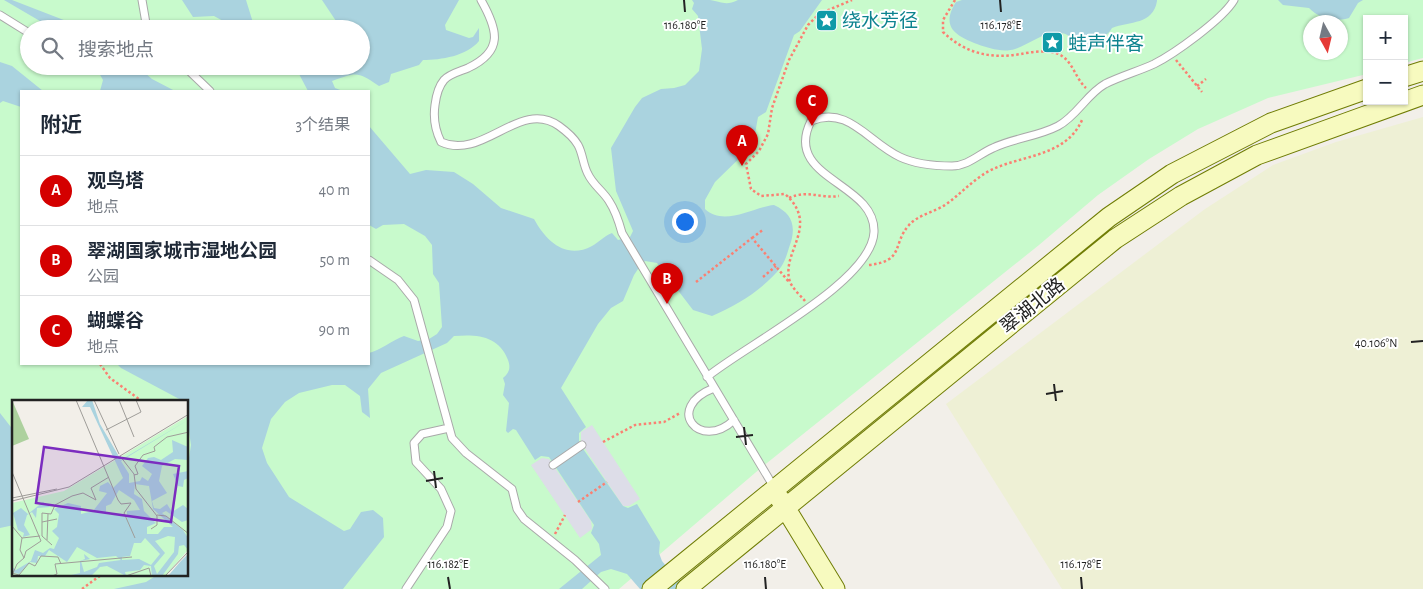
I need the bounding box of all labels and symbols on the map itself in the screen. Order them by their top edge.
place icon: 绕水芳径 [814,8,838,32]
place label: 绕水芳径 [842,11,918,31]
north arrow [1303,15,1348,60]
text: 116.180°E [664,19,706,31]
text: 116.178°E [981,19,1022,31]
place icon: 蛙声伴客 [1040,31,1064,55]
place label: 蛙声伴客 [1068,33,1144,54]
pin: C [796,85,828,126]
pin: A [726,125,758,166]
your location [672,209,698,235]
pin: B [651,263,683,304]
street label: 翠湖北路 [997,274,1068,337]
text: 40.106°N [1355,337,1397,349]
inset map [12,400,189,576]
text: 116.182°E [427,558,469,570]
text: 116.180°E [744,558,786,570]
text: 116.178°E [1061,558,1102,570]

